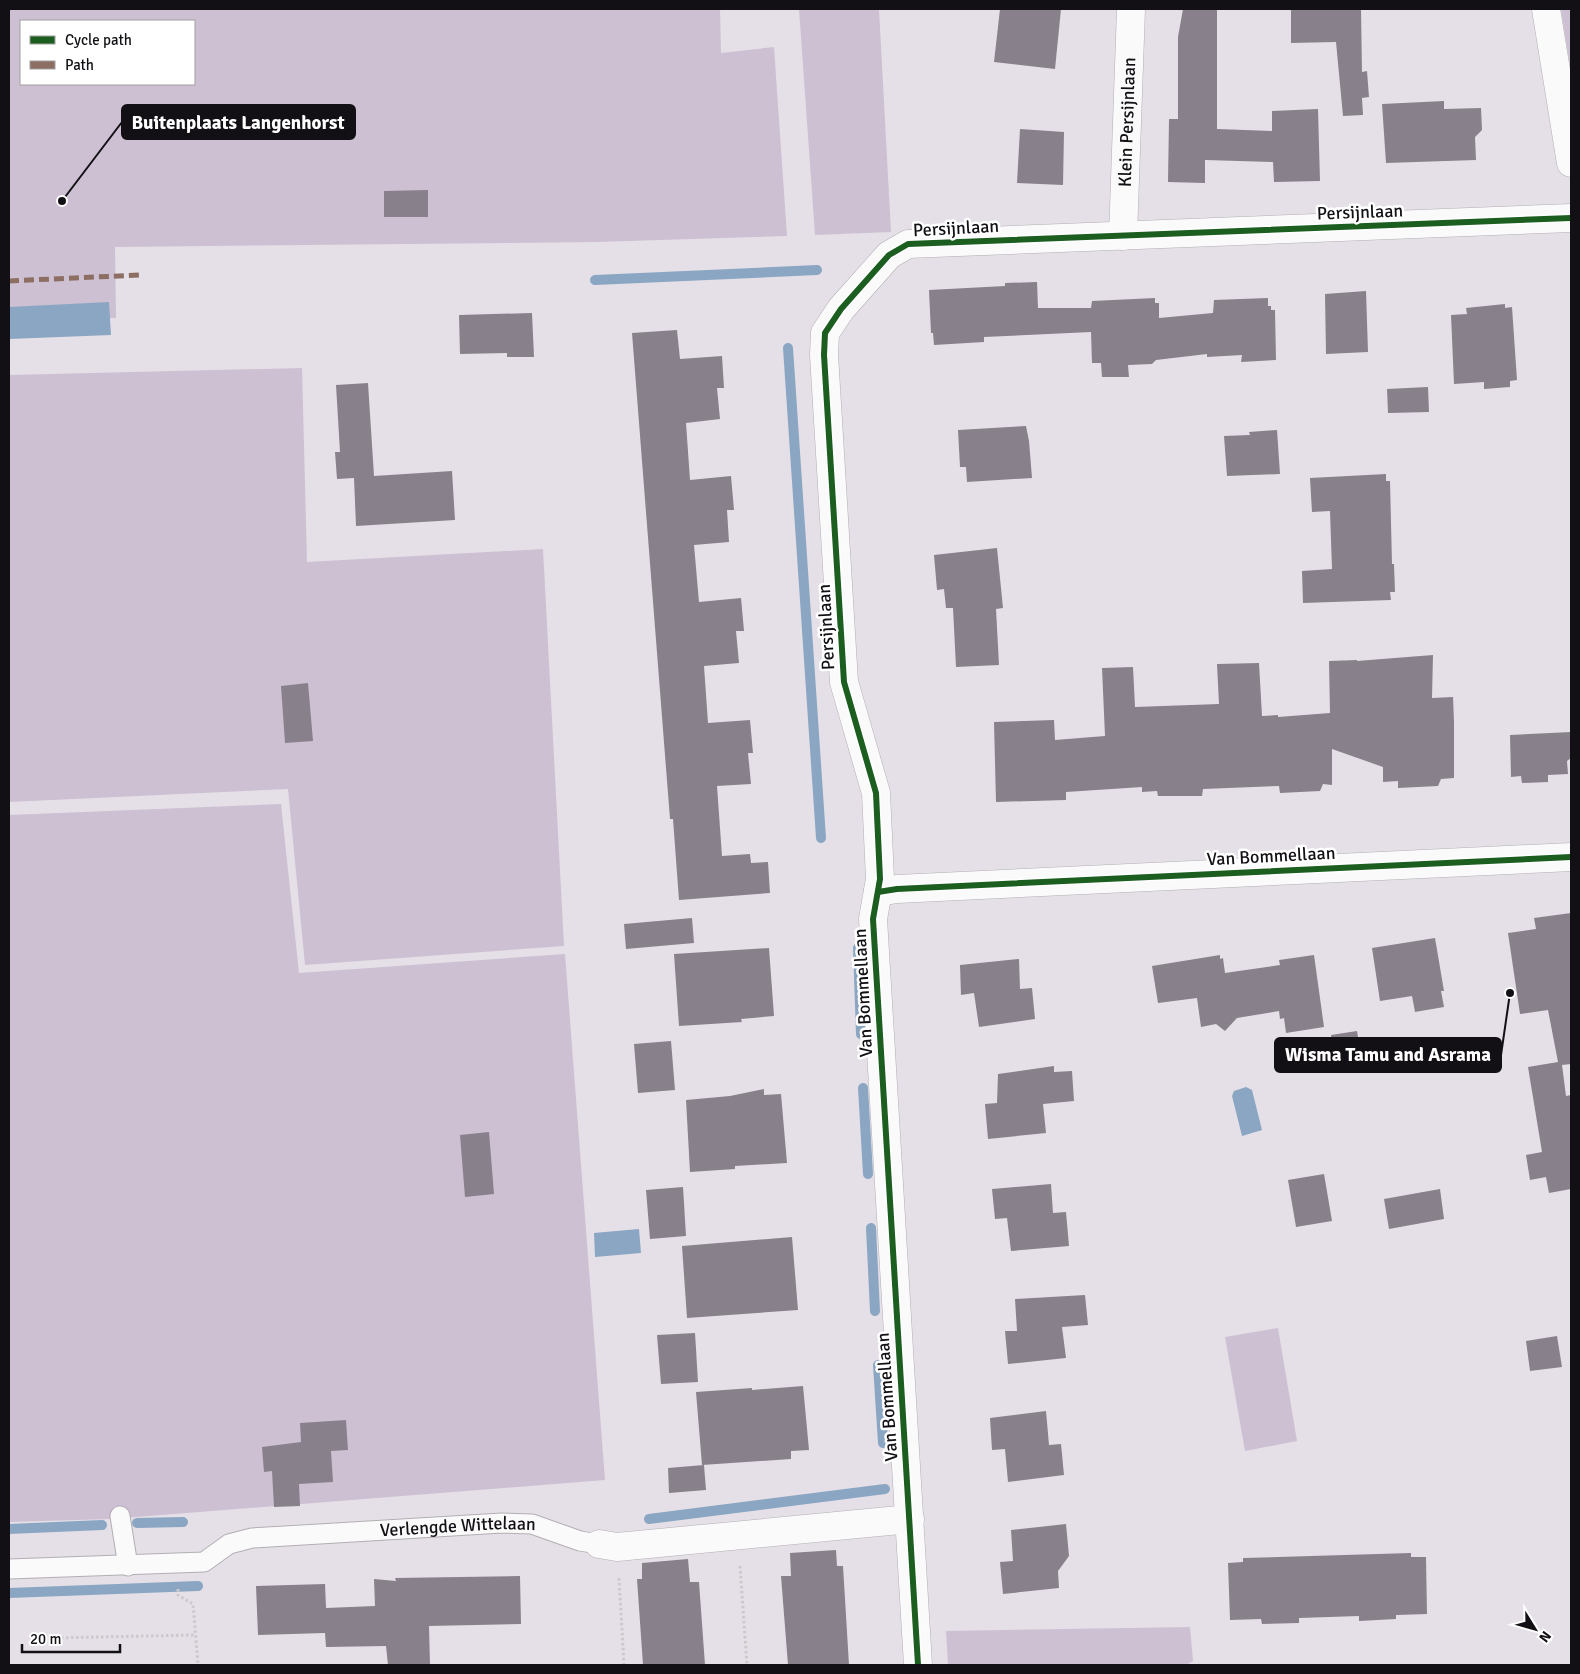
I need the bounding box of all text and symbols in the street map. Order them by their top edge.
legend [20,20,195,85]
text: Cycle path [65,31,132,49]
text: Path [65,56,94,74]
street label: Klein Persijnlaan [1114,57,1140,187]
callout: Buitenplaats Langenhorst [122,105,355,139]
text: Buitenplaats Langenhorst [131,111,345,135]
street label: Persijnlaan [1316,199,1404,225]
street label: Persijnlaan [912,215,1000,241]
street label: Persijnlaan [813,583,839,671]
street label: Van Bommellaan [1206,842,1336,870]
street label: Van Bommellaan [849,928,877,1058]
callout: Wisma Tamu and Asrama [1275,1038,1501,1072]
text: Wisma Tamu and Asrama [1285,1043,1491,1067]
street label: Van Bommellaan [872,1332,902,1462]
street label: Verlengde Wittelaan [379,1512,536,1541]
north arrow [1510,1604,1560,1654]
scale bar [22,1622,120,1654]
text: N [1535,1628,1555,1646]
text: 20 m [30,1630,61,1648]

